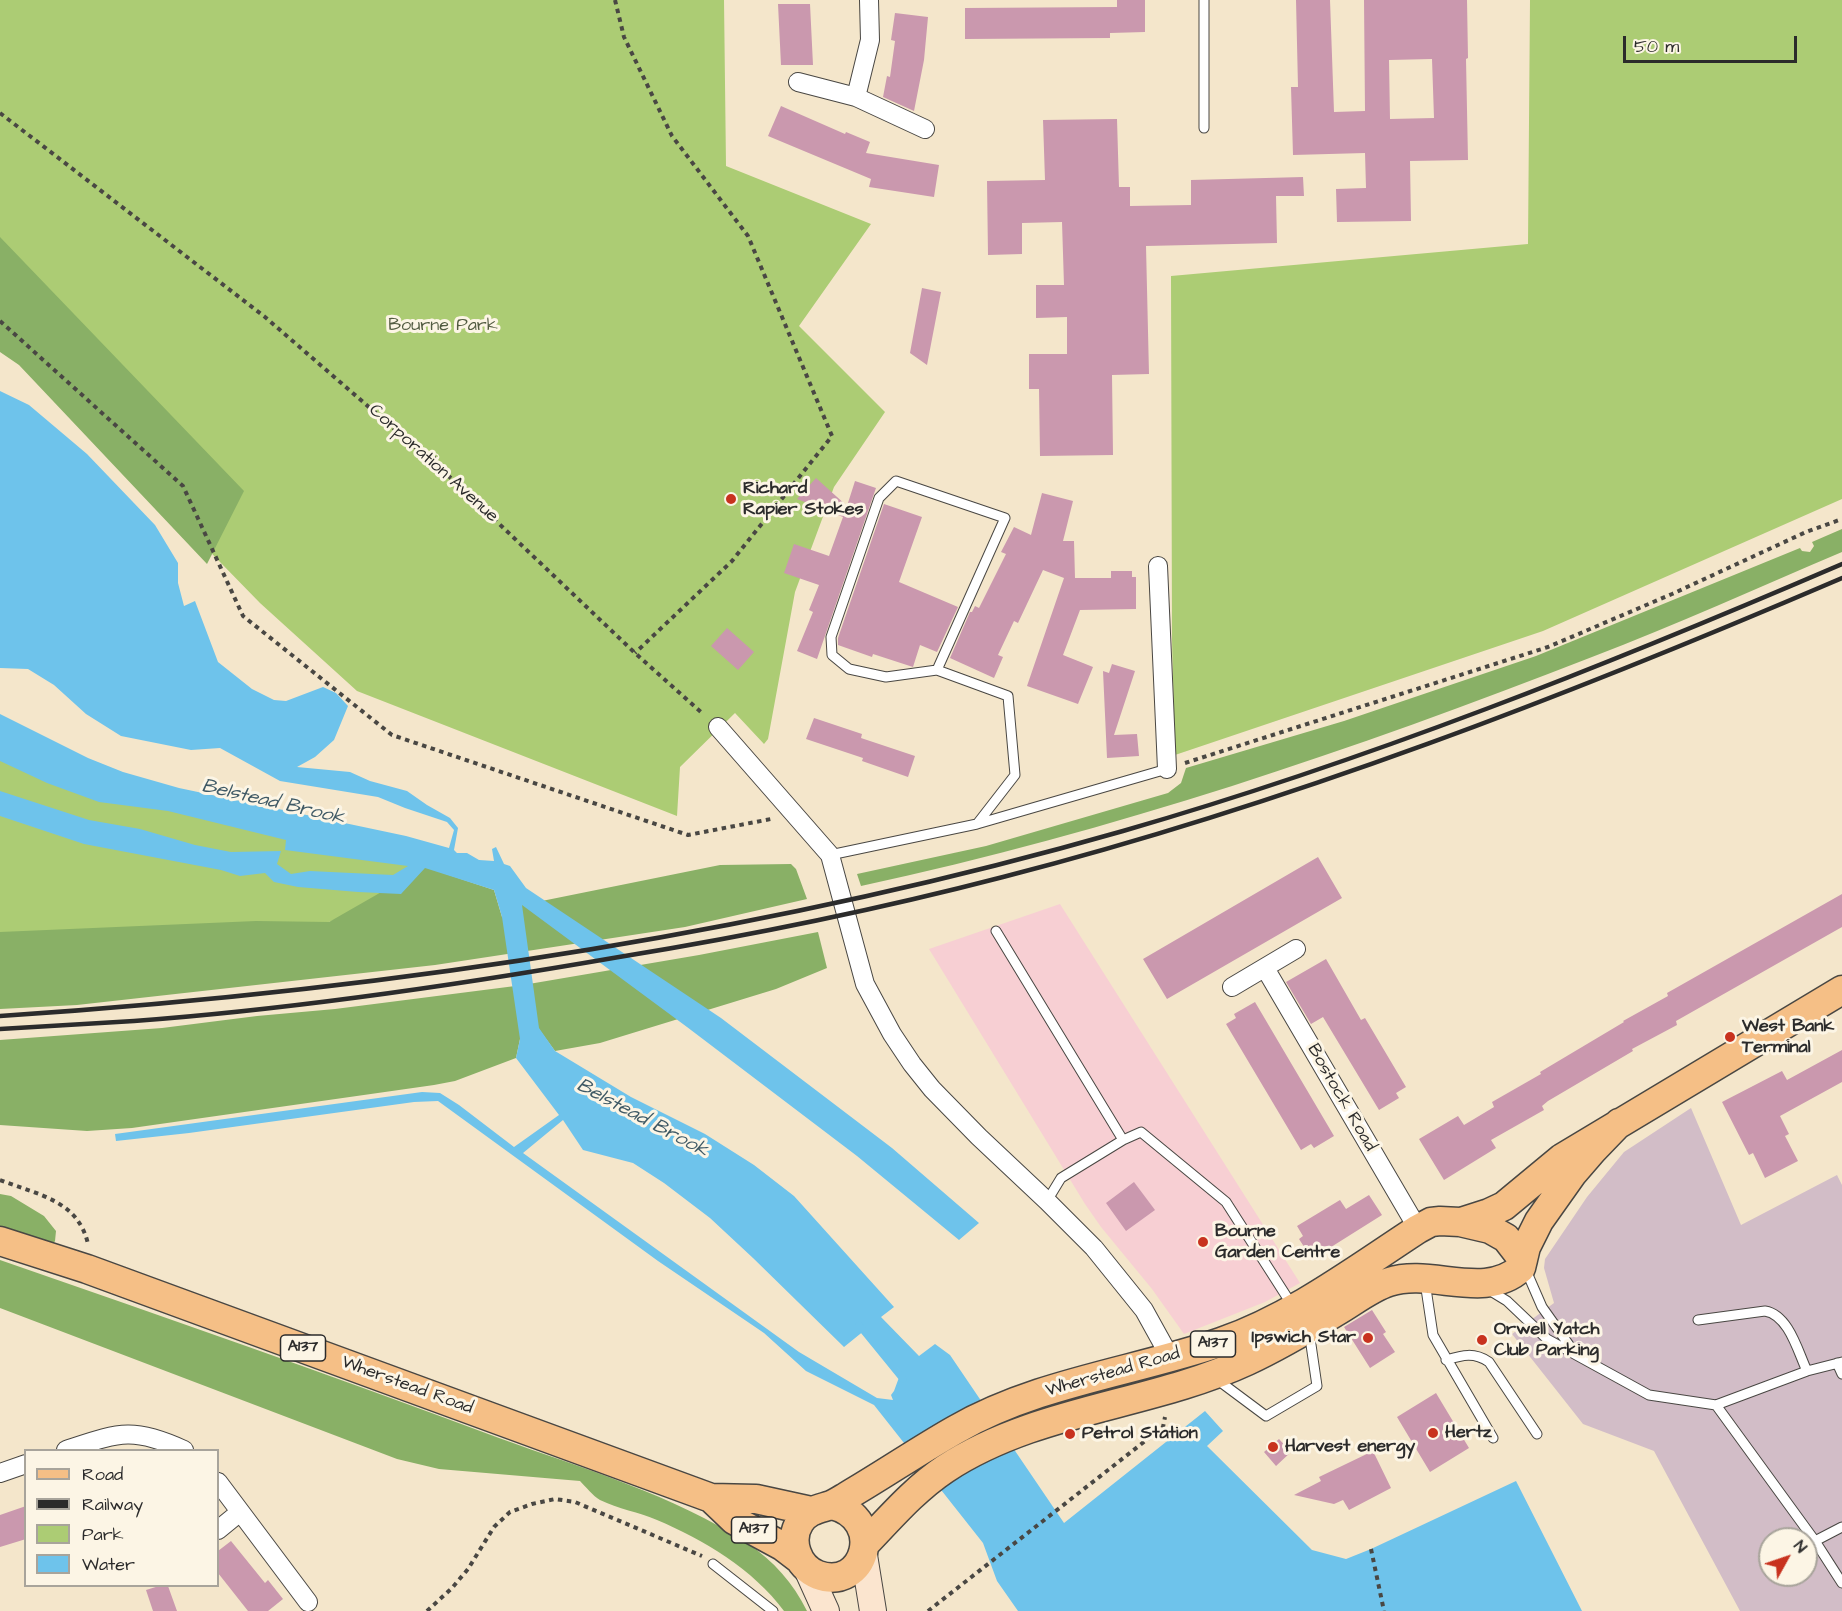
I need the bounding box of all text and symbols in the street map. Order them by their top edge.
scale bar [1626,24,1800,62]
text: 50 m [1634,34,1679,59]
park label: Bourne Park [388,315,498,337]
street label: Corporation Avenue [364,400,502,528]
place label: Richard Rapier Stokes [743,478,863,520]
marker: Richard Rapier Stokes [724,492,738,506]
water label: Belstead Brook [199,775,347,831]
place label: West Bank Terminal [1742,1016,1834,1058]
marker: West Bank Terminal [1723,1030,1737,1044]
street label: Bostock Road [1302,1040,1380,1156]
water label: Belstead Brook [572,1074,712,1164]
place label: Bourne Garden Centre [1215,1221,1340,1264]
marker: Bourne Garden Centre [1196,1235,1210,1249]
place label: Orwell Yatch Club Parking [1494,1319,1600,1362]
place label: Ipswich Star [1251,1327,1356,1349]
road number: A137 [1190,1331,1236,1357]
marker: Ipswich Star [1361,1331,1375,1345]
marker: Orwell Yatch Club Parking [1475,1333,1489,1347]
road number: A137 [280,1335,326,1361]
street label: Wherstead Road [1043,1344,1183,1402]
street label: Wherstead Road [338,1352,476,1420]
place label: Hertz [1445,1422,1492,1444]
place label: Petrol Station [1082,1423,1198,1445]
marker: Hertz [1426,1426,1440,1440]
marker: Petrol Station [1063,1427,1077,1441]
place label: Harvest energy [1285,1436,1415,1458]
marker: Harvest energy [1266,1440,1280,1454]
legend [24,1449,219,1587]
text: Road [82,1462,123,1487]
text: Railway [82,1492,143,1517]
road number: A137 [732,1517,777,1543]
text: Park [82,1522,124,1547]
north arrow [1758,1527,1818,1587]
text: N [1789,1536,1812,1558]
text: Water [82,1552,135,1577]

